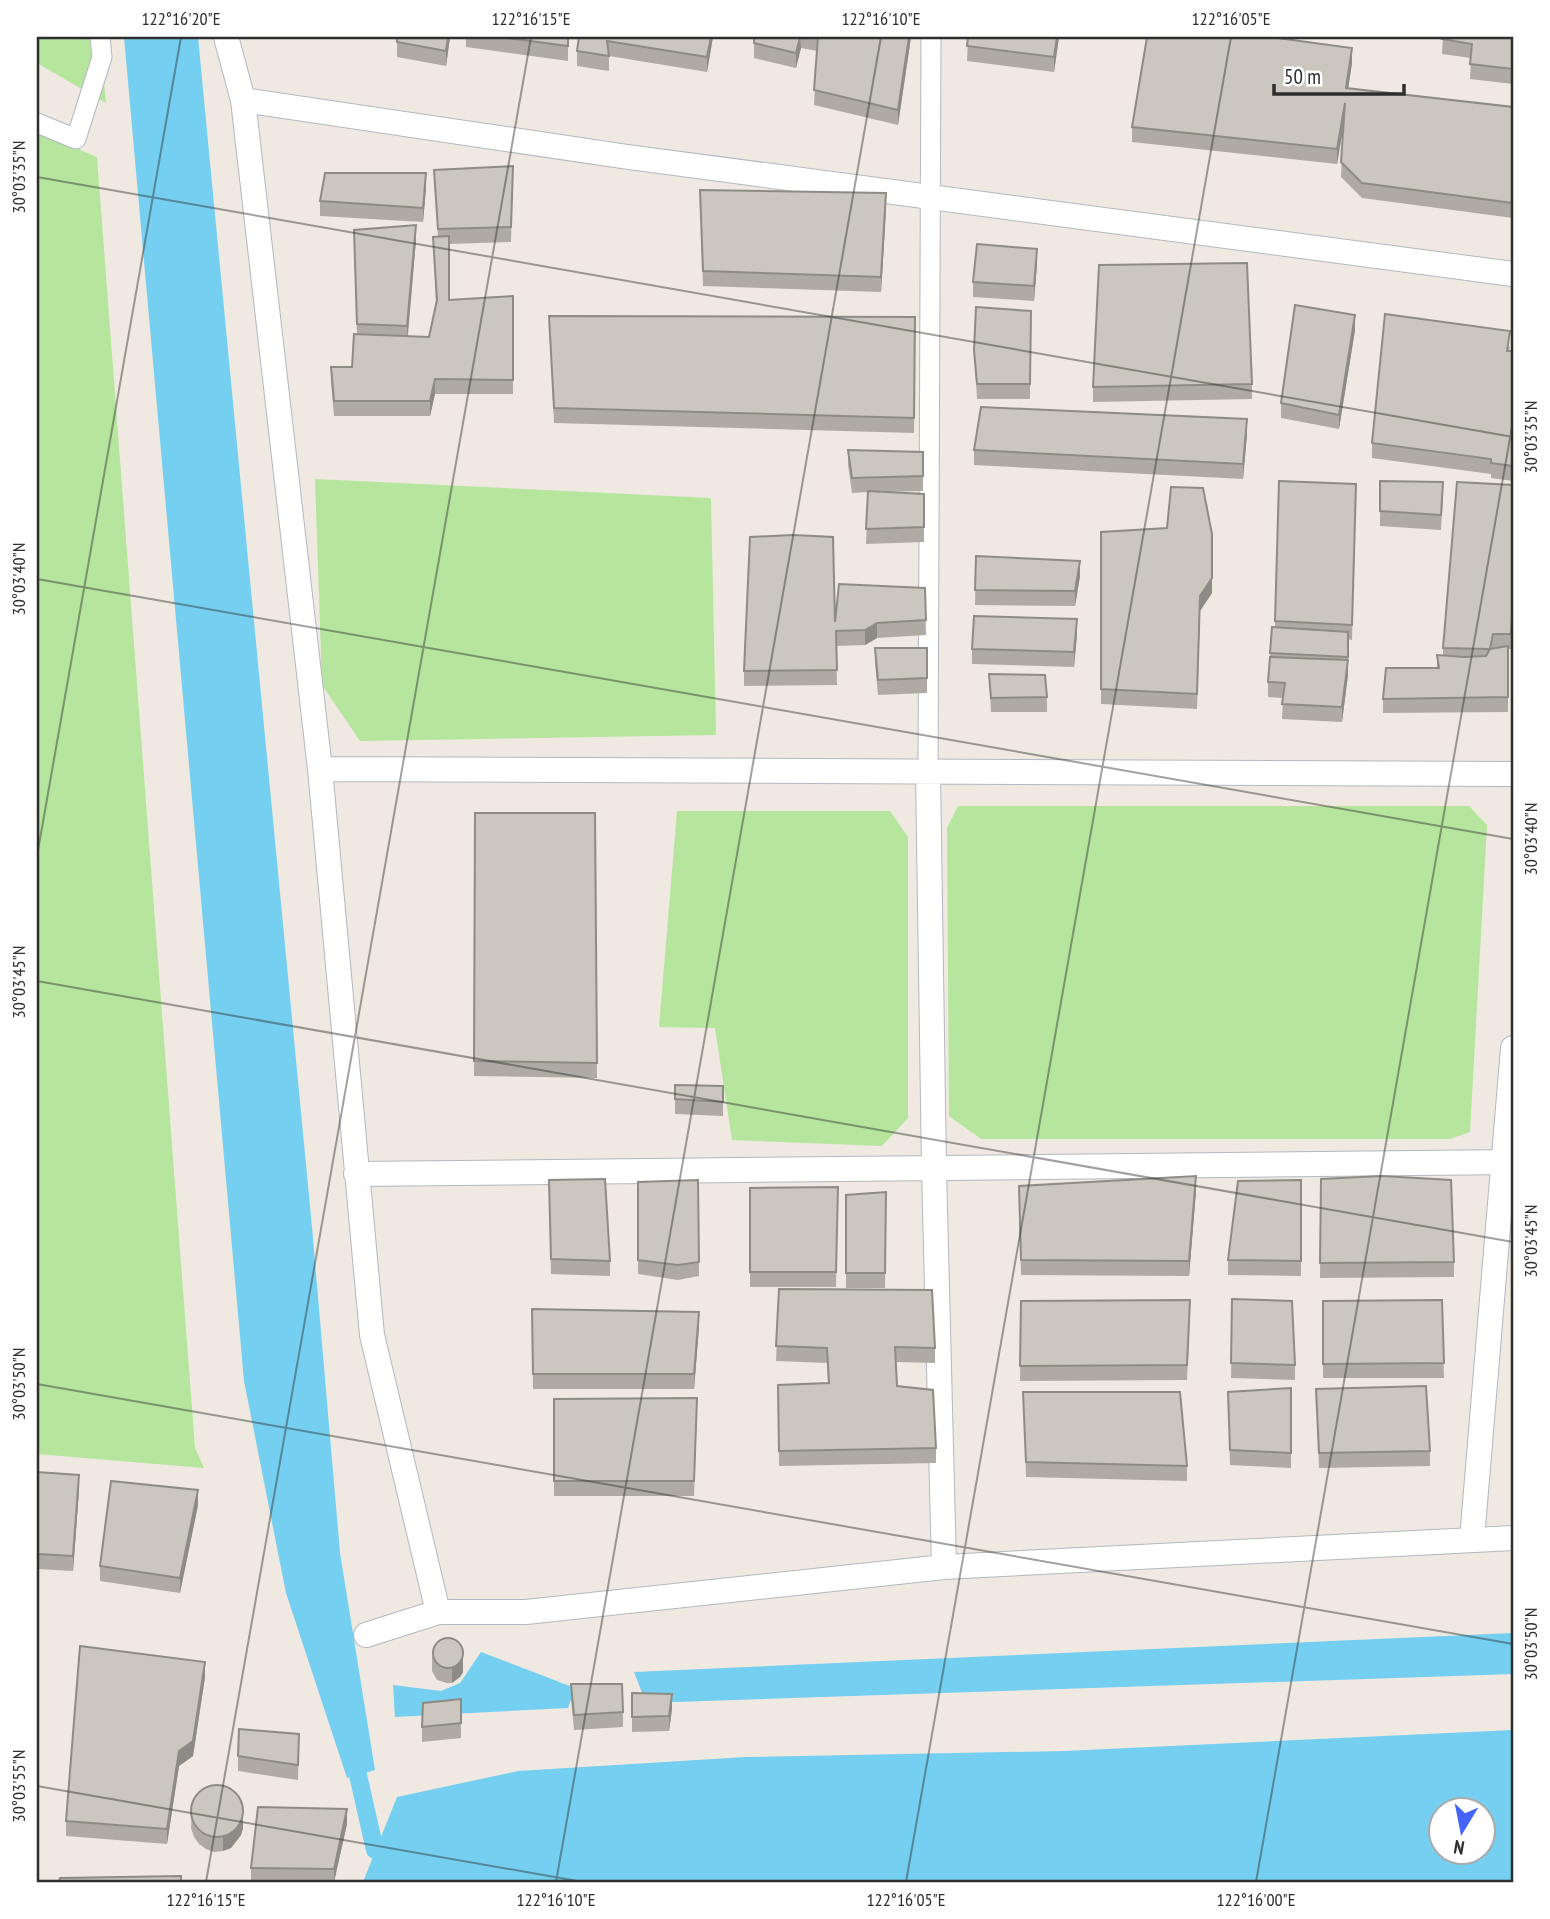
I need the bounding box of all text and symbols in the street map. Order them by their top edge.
text: 122°16'20"E [142,7,220,30]
text: 122°16'15"E [492,7,570,30]
text: 122°16'10"E [842,7,920,30]
text: 122°16'05"E [1192,7,1270,30]
scale bar [1274,52,1403,96]
text: 50 m [1284,63,1321,90]
text: 30°03'35"N [7,141,30,213]
text: 30°03'35"N [1519,401,1542,473]
text: 30°03'40"N [7,543,30,615]
text: 30°03'40"N [1519,803,1542,875]
text: 30°03'45"N [7,946,30,1018]
text: 30°03'45"N [1519,1205,1542,1277]
text: 30°03'50"N [7,1348,30,1420]
text: 30°03'50"N [1519,1608,1542,1680]
text: 30°03'55"N [7,1750,30,1822]
north arrow [1428,1797,1498,1867]
text: N [1452,1835,1466,1860]
text: 122°16'15"E [167,1888,245,1911]
text: 122°16'10"E [517,1888,595,1911]
text: 122°16'05"E [867,1888,945,1911]
text: 122°16'00"E [1217,1888,1295,1911]

